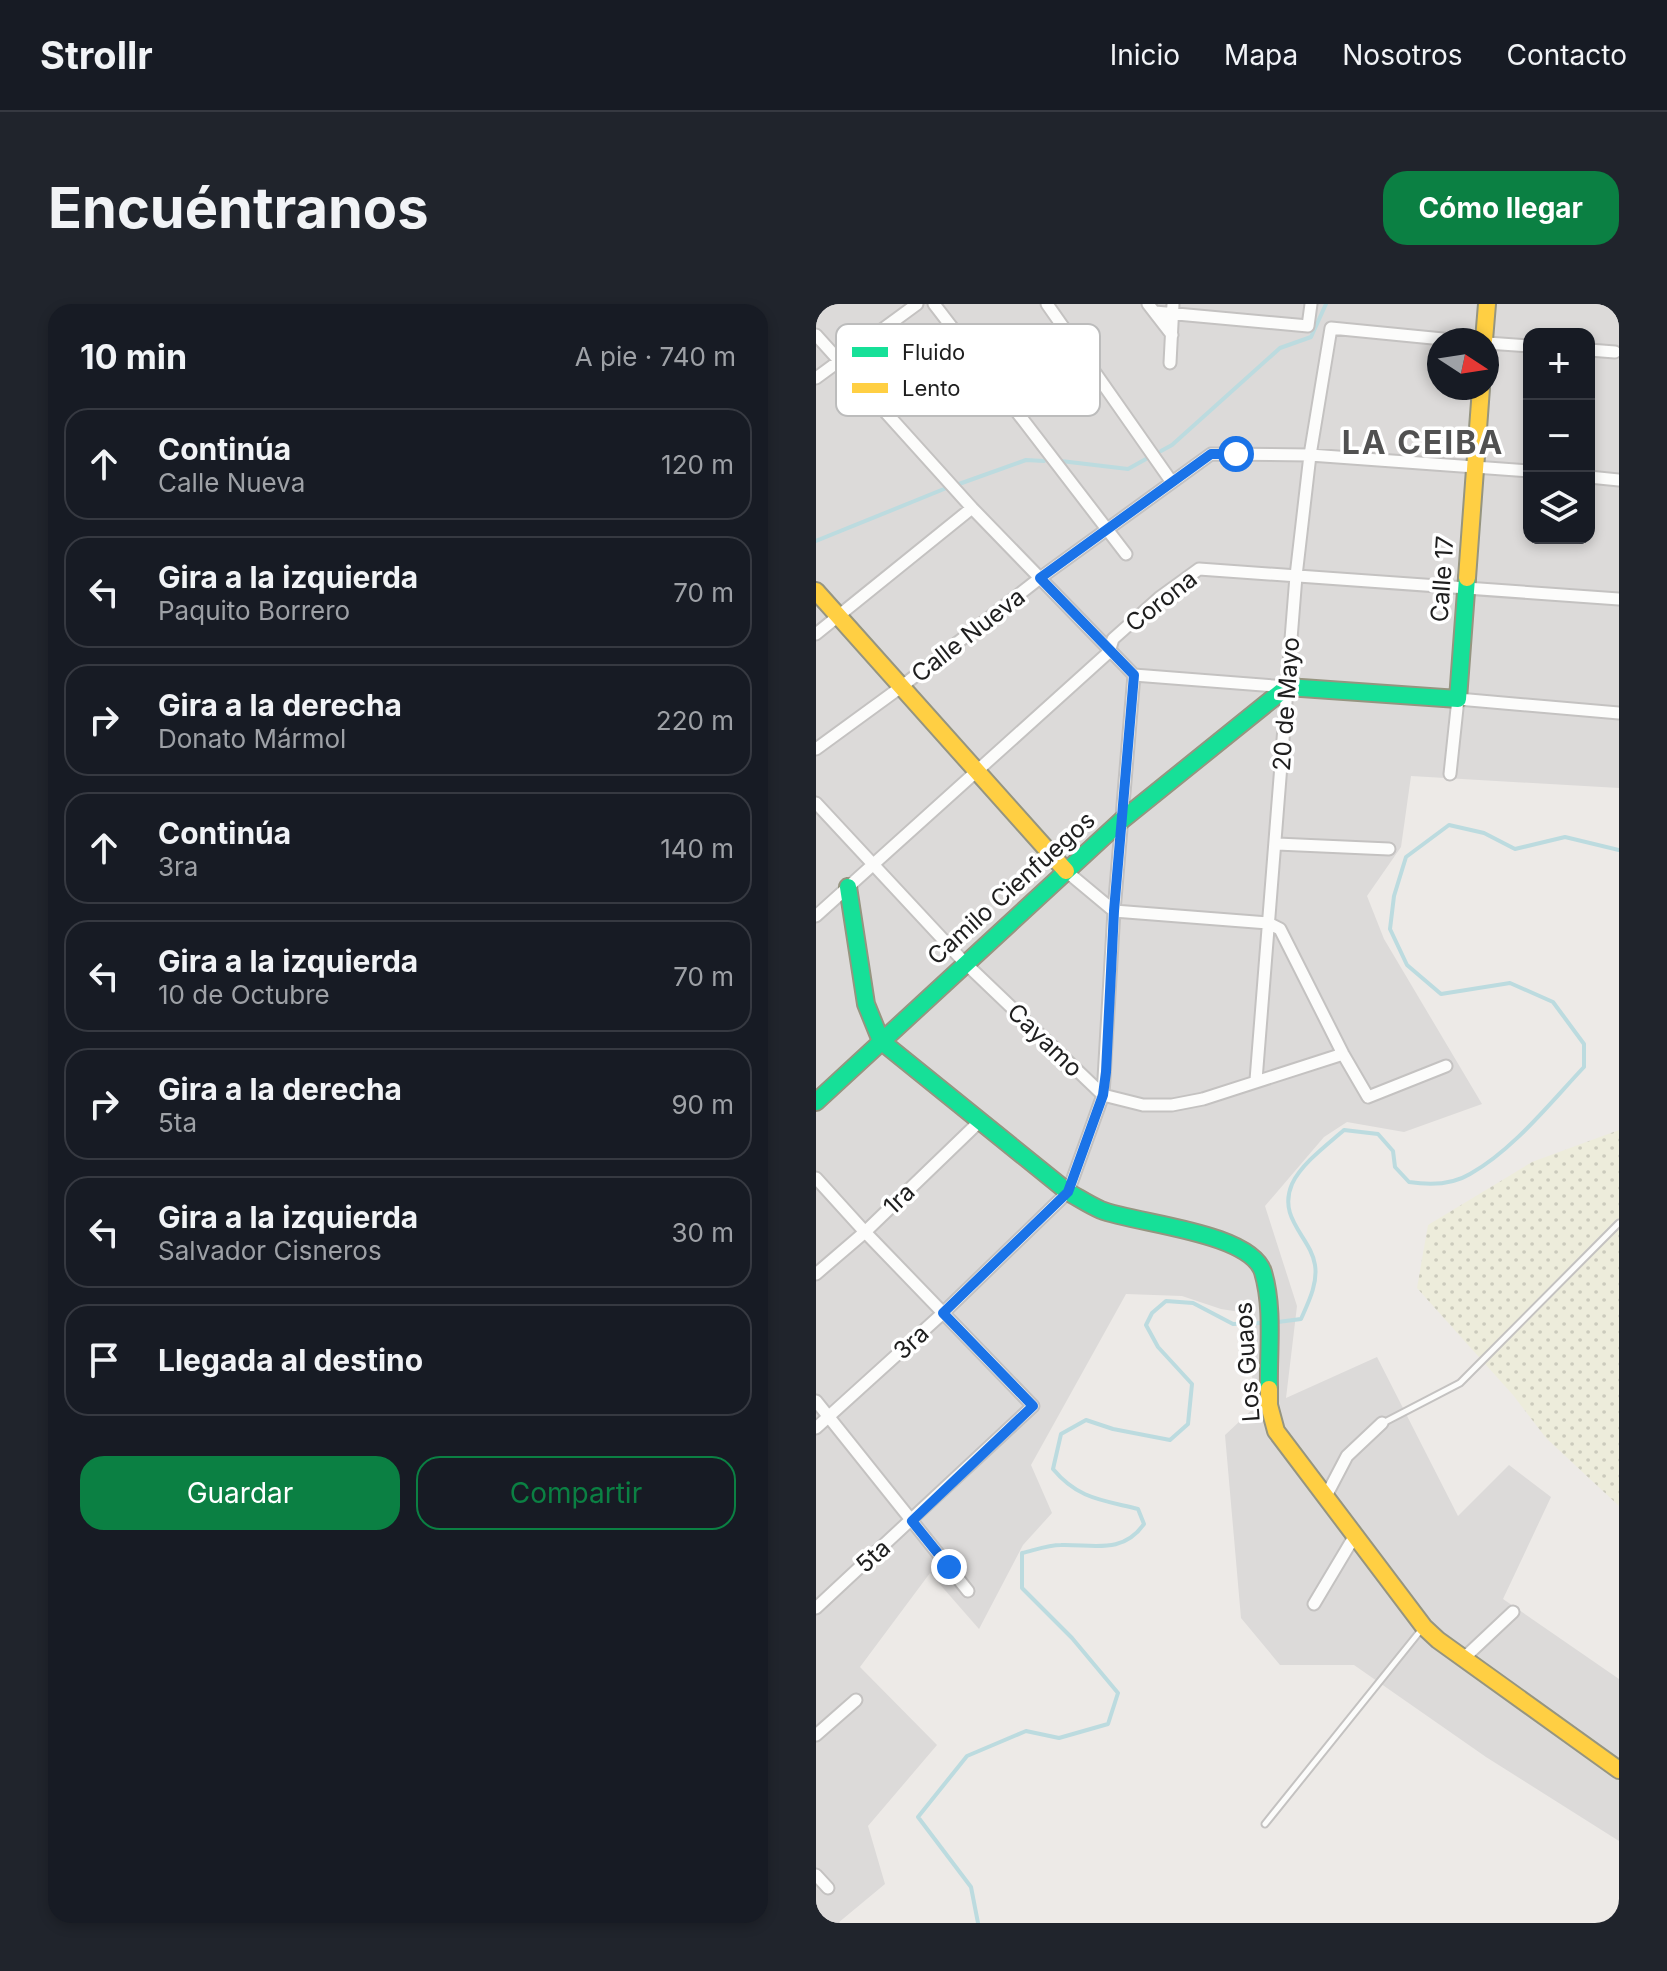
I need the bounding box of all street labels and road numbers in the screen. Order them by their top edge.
street label: Calle 17 [1425,535,1459,623]
street label: Corona [1120,564,1202,638]
street label: Calle Nueva [905,582,1031,688]
street label: 20 de Mayo [1267,636,1305,772]
street label: Camilo Cienfuegos [921,805,1101,971]
street label: Cayamo [1002,997,1088,1083]
street label: 1ra [877,1177,921,1221]
street label: Los Guaos [1228,1301,1266,1423]
street label: 3ra [887,1319,935,1365]
street label: 5ta [850,1533,896,1579]

